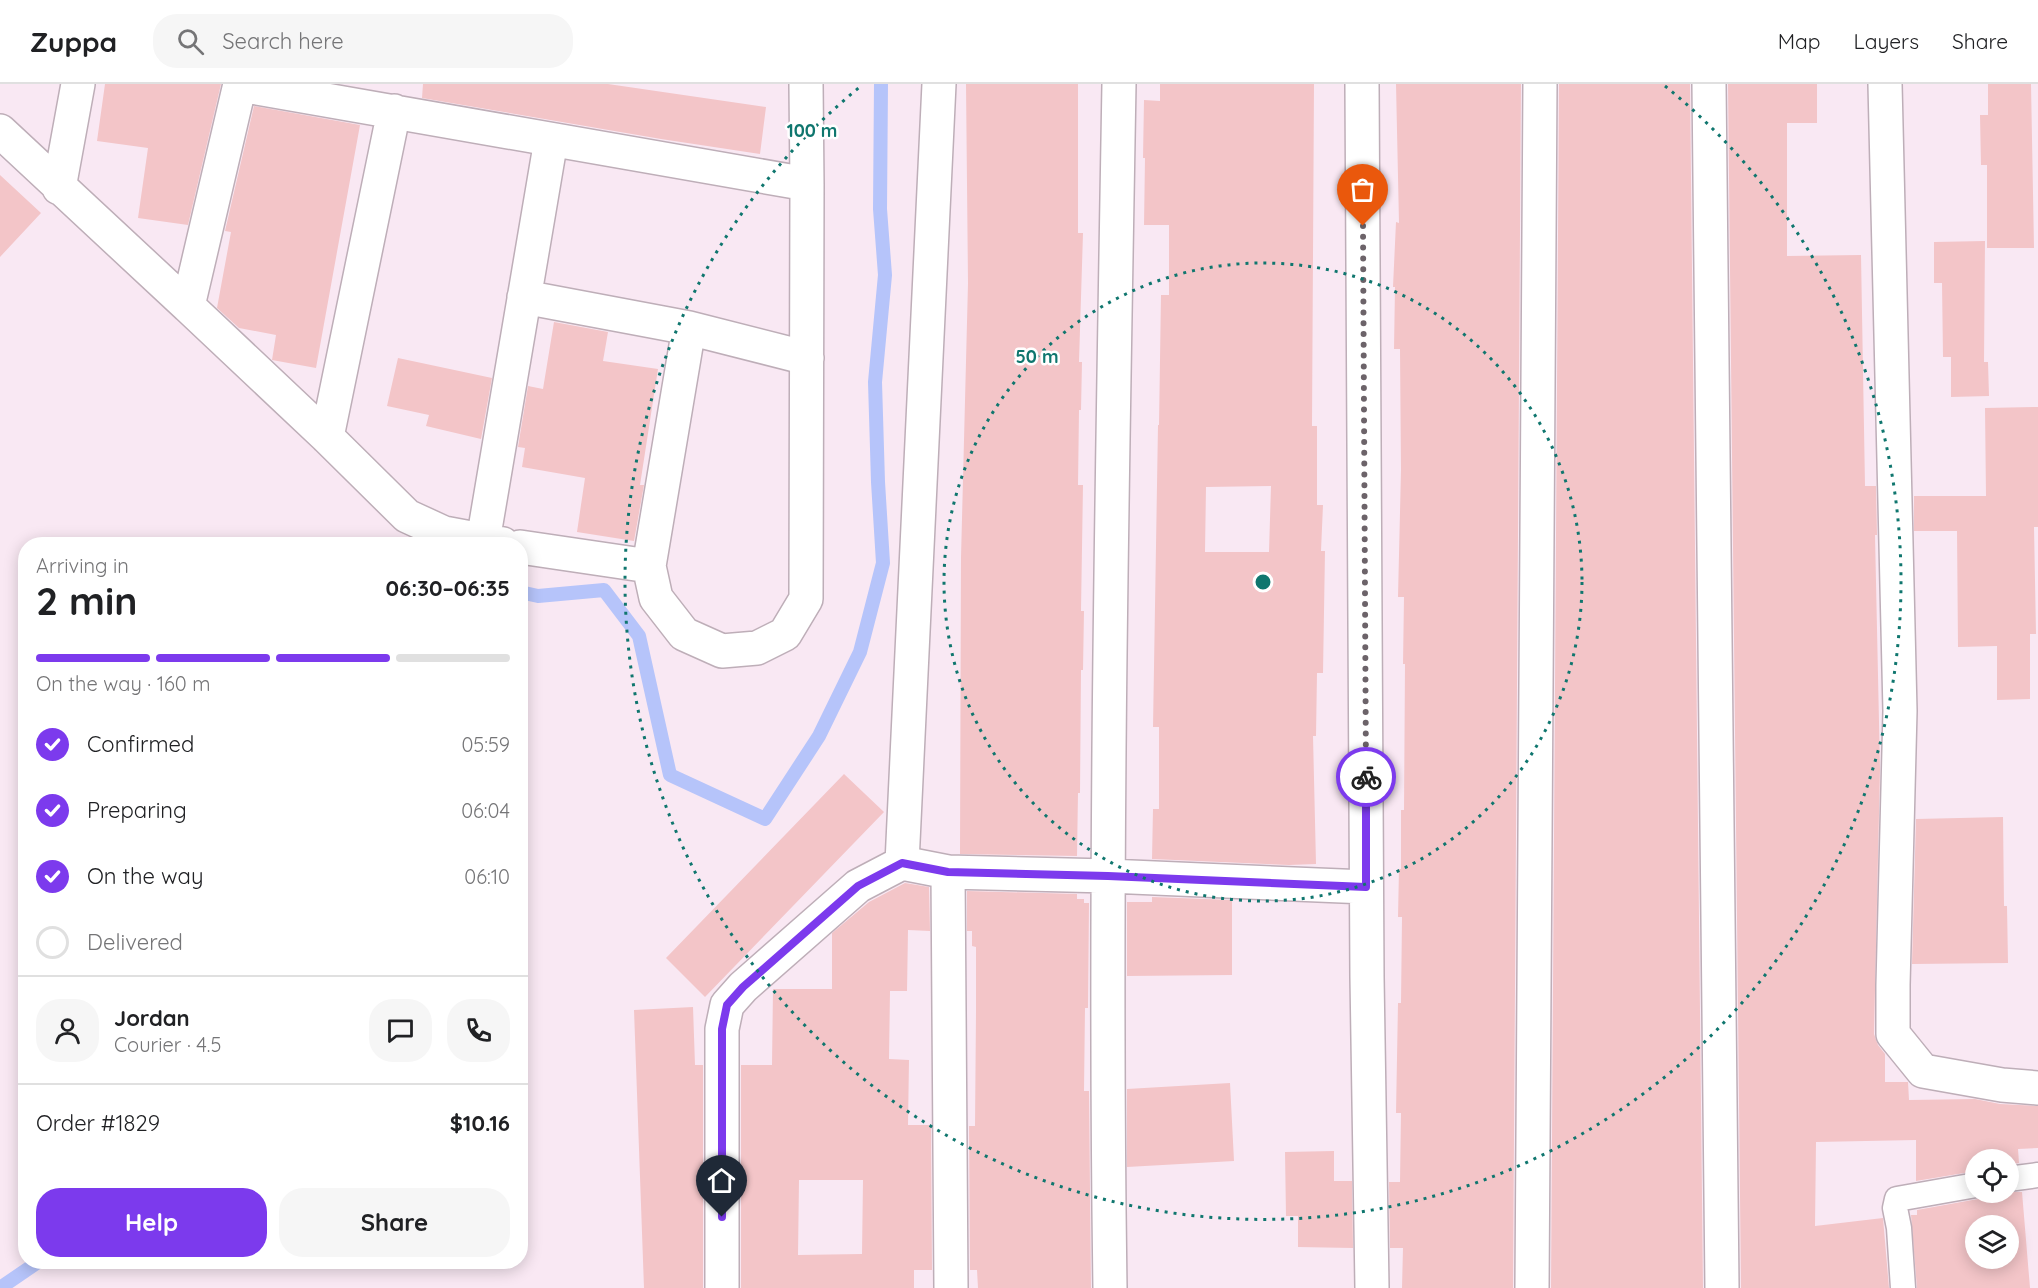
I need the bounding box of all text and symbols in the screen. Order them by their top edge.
search box [153,14,573,68]
text: Zuppa [30,24,117,59]
icon: search [174,25,207,58]
text: Search here [222,27,344,55]
text: Map [1778,28,1821,54]
text: Layers [1854,28,1919,54]
text: Share [1952,28,2008,54]
text: 100 m [787,119,837,142]
pin [1337,164,1388,226]
icon: bag [1346,173,1379,206]
text: 50 m [1015,345,1059,368]
text: Arriving in [36,553,129,578]
centre of rings [1253,572,1273,592]
text: 06:30–06:35 [385,574,510,602]
text: 2 min [36,576,138,625]
text: On the way · 160 m [36,671,210,696]
icon: check [36,728,69,761]
text: Confirmed [87,730,194,758]
text: 05:59 [461,732,510,757]
courier [1336,747,1396,807]
icon: bike [1350,761,1383,794]
icon: check [36,794,69,827]
text: Preparing [87,796,187,824]
text: 06:04 [461,798,510,823]
icon: check [36,860,69,893]
text: On the way [87,862,203,890]
text: 06:10 [464,864,510,889]
text: Delivered [87,928,183,956]
button: person [36,999,99,1062]
button: chat [369,999,432,1062]
button: phone [447,999,510,1062]
text: Jordan [114,1004,190,1032]
text: Courier · 4.5 [114,1032,221,1057]
text: Order #1829 [36,1109,160,1137]
text: $10.16 [450,1109,510,1137]
map controls [1965,1149,2019,1269]
button: locate [1965,1149,2019,1203]
pin [696,1155,747,1217]
icon: home [705,1164,738,1197]
button: Help [36,1188,267,1257]
button: Share [279,1188,510,1257]
button: layers [1965,1215,2019,1269]

